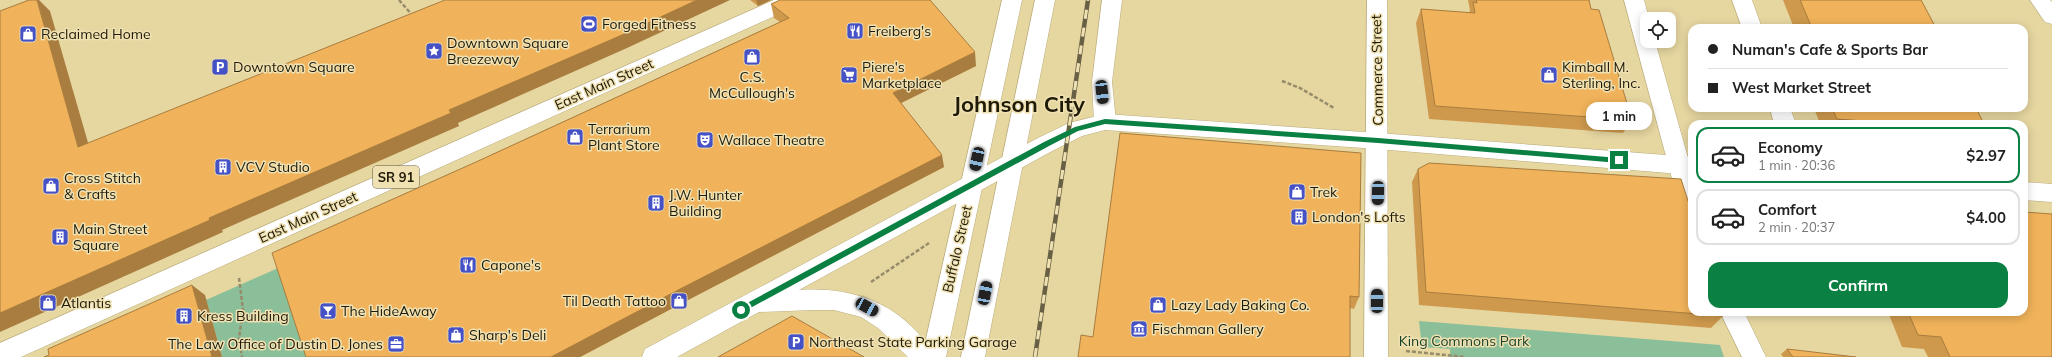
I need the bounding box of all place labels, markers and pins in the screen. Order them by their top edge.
sports icon: Forged Fitness [579,14,599,34]
place label: Forged Fitness [602,15,697,33]
restaurant icon: Freiberg's [845,21,865,41]
place label: Freiberg's [868,22,931,40]
shop icon: Reclaimed Home [18,24,38,44]
place label: Reclaimed Home [41,25,151,43]
place label: Downtown Square Breezeway [447,34,569,68]
place icon: Downtown Square Breezeway [424,41,444,61]
shop icon: C.S. McCullough's [742,47,762,67]
parking icon: Downtown Square [210,57,230,77]
place label: Downtown Square [233,58,355,76]
place label: Piere's Marketplace [862,58,942,92]
place label: Kimball M. Sterling, Inc. [1562,58,1640,92]
supermarket icon: Piere's Marketplace [839,65,859,85]
shop icon: Kimball M. Sterling, Inc. [1539,65,1559,85]
place label: C.S. McCullough's [709,68,795,102]
place label: Terrarium Plant Store [588,120,660,154]
shop icon: Terrarium Plant Store [565,127,585,147]
theatre icon: Wallace Theatre [695,130,715,150]
place label: Wallace Theatre [718,131,824,149]
building icon: VCV Studio [213,157,233,177]
place label: VCV Studio [236,158,310,176]
place label: Cross Stitch & Crafts [64,169,141,203]
shop icon: Cross Stitch & Crafts [41,176,61,196]
shop icon: Trek [1287,182,1307,202]
place label: Trek [1310,183,1338,201]
place label: J.W. Hunter Building [669,186,743,220]
building icon: J.W. Hunter Building [646,193,666,213]
building icon: London's Lofts [1289,207,1309,227]
place label: London's Lofts [1312,208,1406,226]
place label: Main Street Square [73,220,147,254]
building icon: Main Street Square [50,227,70,247]
restaurant icon: Capone's [458,255,478,275]
place label: Capone's [481,256,541,274]
shop icon: Til Death Tattoo [669,291,689,311]
place label: Til Death Tattoo [563,292,666,310]
shop icon: Atlantis [38,293,58,313]
place label: Atlantis [61,294,111,312]
shop icon: Lazy Lady Baking Co. [1148,295,1168,315]
place label: Lazy Lady Baking Co. [1171,296,1310,314]
bar icon: The HideAway [318,301,338,321]
place label: The HideAway [341,302,437,320]
building icon: Kress Building [174,306,194,326]
place label: Kress Building [197,307,289,325]
museum icon: Fischman Gallery [1129,319,1149,339]
place label: Fischman Gallery [1152,320,1264,338]
shop icon: Sharp's Deli [446,325,466,345]
place label: Sharp's Deli [469,326,546,344]
parking icon: Northeast State Parking Garage [786,332,806,352]
place label: Northeast State Parking Garage [809,333,1017,351]
office icon: The Law Office of Dustin D. Jones [386,334,406,354]
place label: The Law Office of Dustin D. Jones [168,335,383,353]

